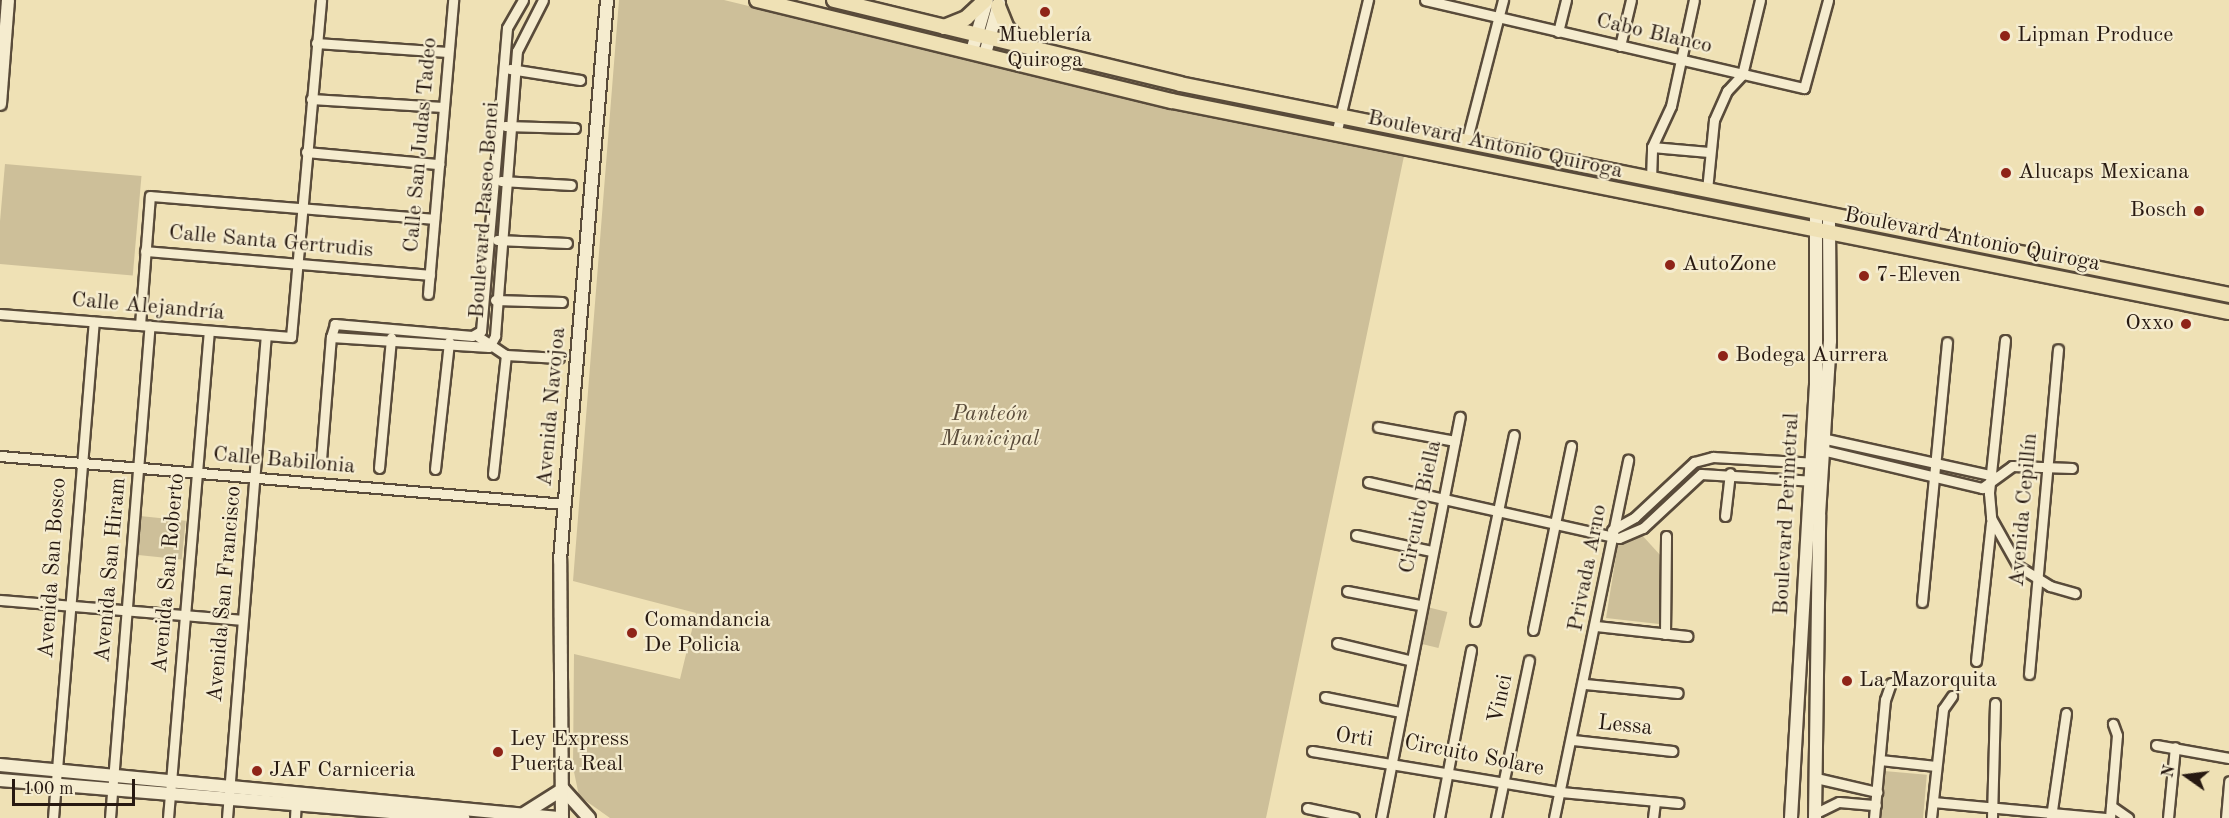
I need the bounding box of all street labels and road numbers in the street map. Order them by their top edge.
street label: Cabo Blanco [1593,8,1715,60]
street label: Calle San Judas Tadeo [398,36,444,254]
street label: Boulevard Paseo Benei [464,101,506,319]
street label: Boulevard Antonio Quiroga [1365,105,1625,185]
street label: Boulevard Antonio Quiroga [1842,202,2102,278]
street label: Calle Santa Gertrudis [168,220,374,264]
street label: Calle Alejandría [70,287,226,327]
street label: Avenida Navojoa [532,326,572,488]
street label: Boulevard Perimetral [1769,412,1805,616]
street label: Avenida Cepillín [2004,432,2044,588]
street label: Circuito Biella [1394,438,1448,576]
street label: Calle Babilonia [212,442,356,480]
street label: Avenida San Roberto [147,472,191,674]
street label: Avenida San Hiram [90,476,132,664]
street label: Avenida San Bosco [34,477,72,659]
street label: Avenida San Francisco [202,485,248,703]
street label: Privada Arno [1563,502,1613,634]
street label: Vinci [1483,672,1519,726]
street label: Lessa [1596,710,1654,742]
street label: Orti [1333,722,1375,754]
street label: Circuito Solare [1402,729,1546,783]

